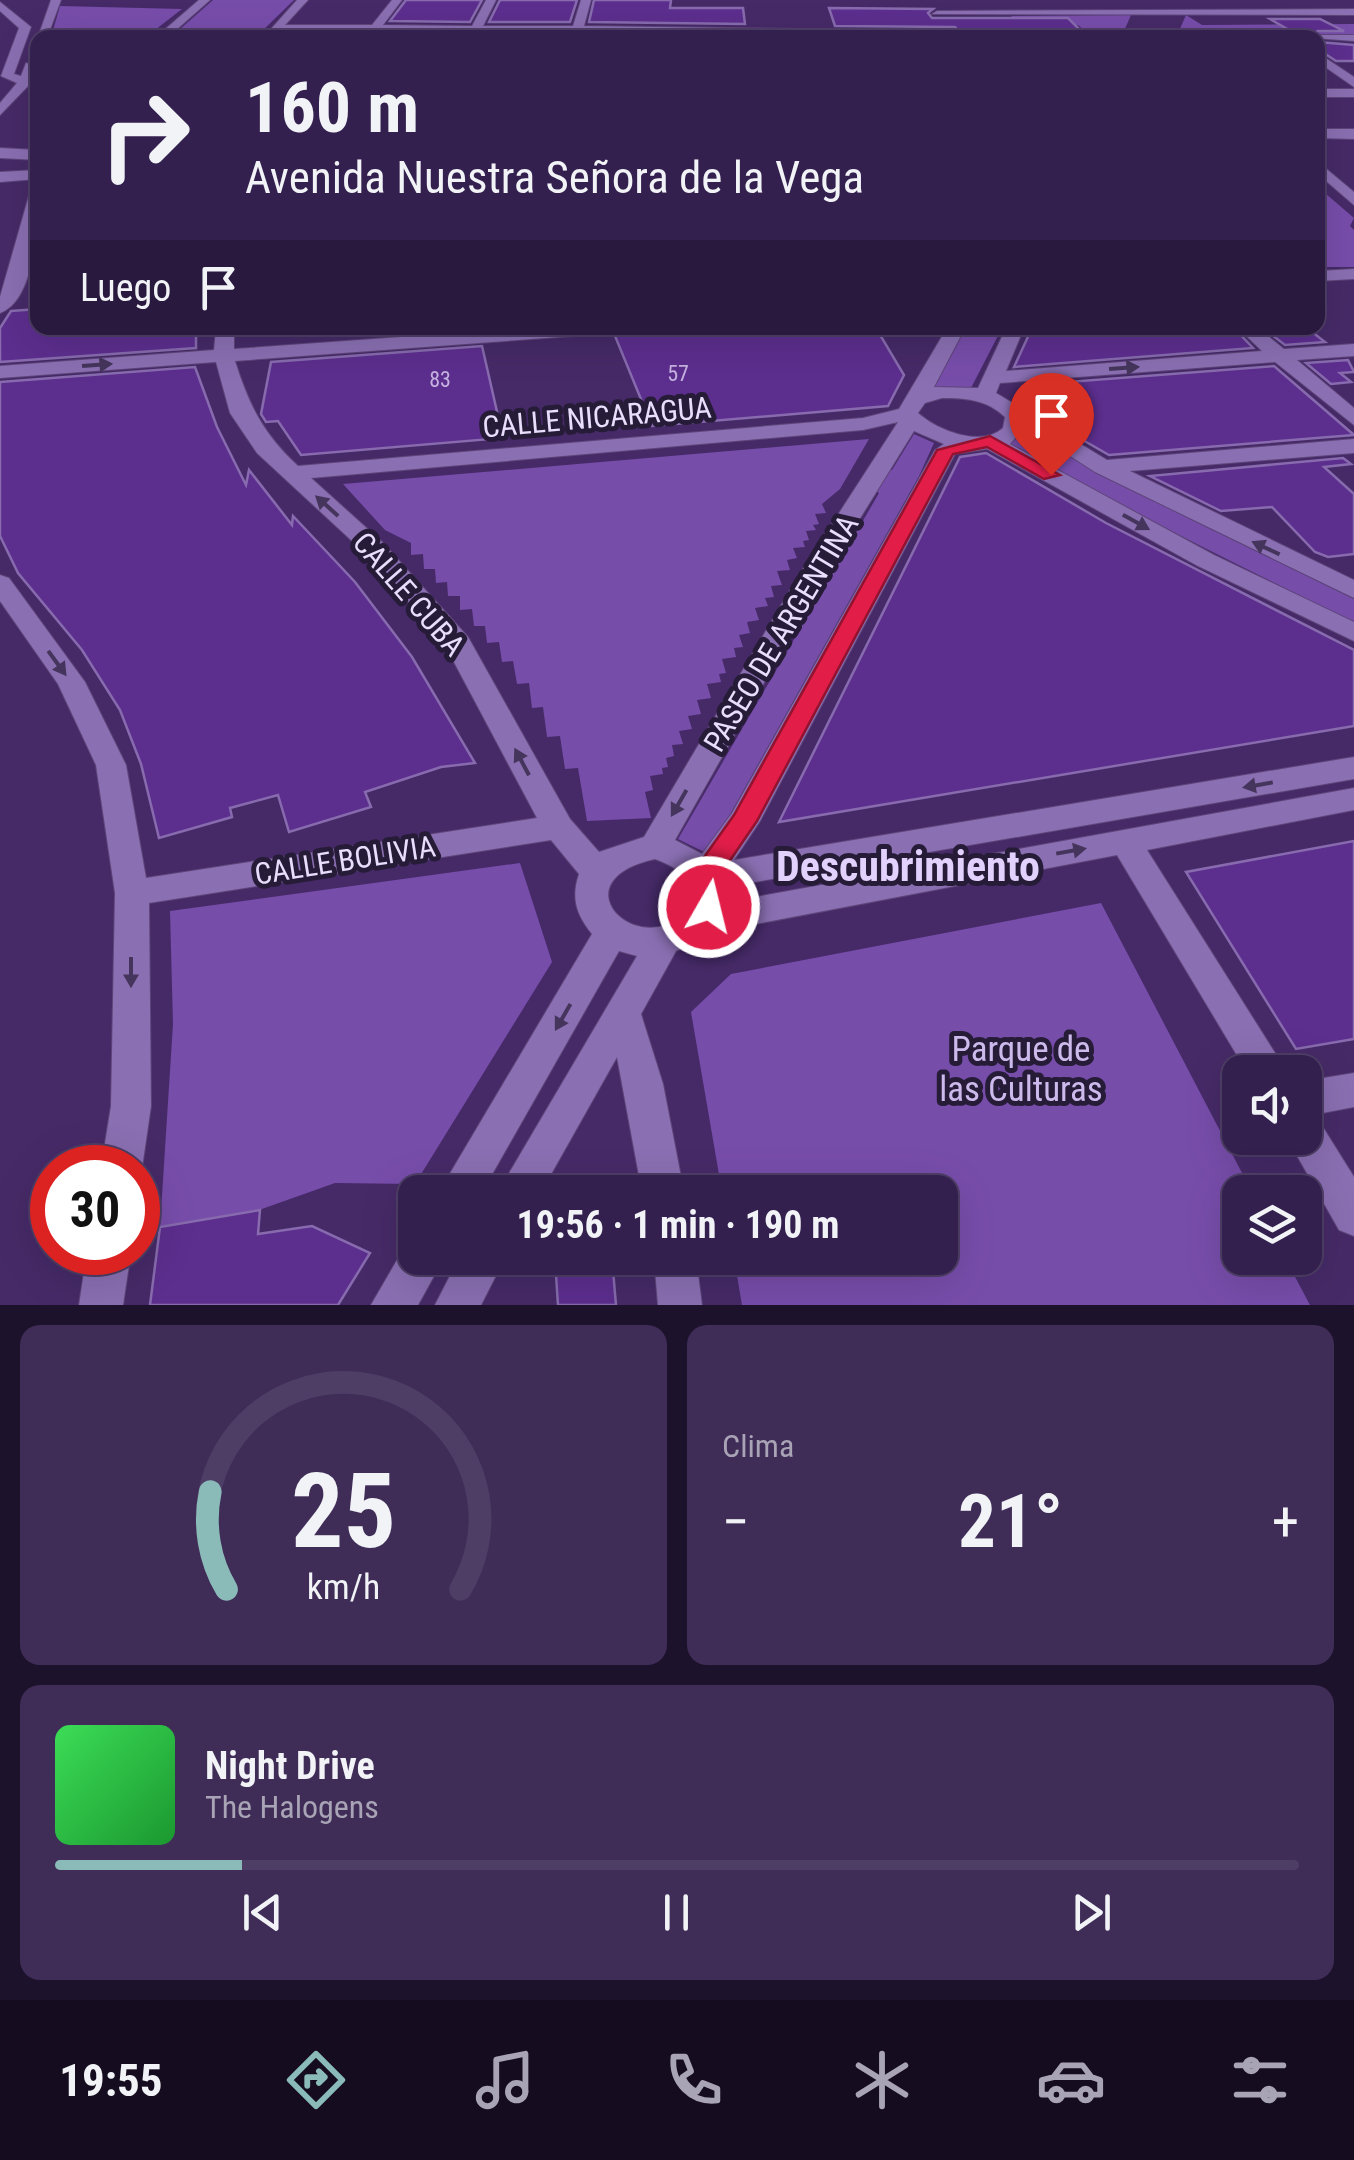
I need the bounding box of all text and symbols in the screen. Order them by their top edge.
text: 160 m [245,67,419,149]
icon: right [80,70,210,200]
text: Avenida Nuestra Señora de la Vega [245,151,864,204]
icon: arrive [191,260,246,315]
text: Luego [80,266,171,310]
one-way arrow [82,357,114,373]
one-way arrow [1108,359,1140,375]
house number: 57 [667,361,689,386]
house number: 83 [429,367,451,392]
pin [1009,373,1094,476]
icon: arrive [1024,388,1079,443]
street label: CALLE NICARAGUA [481,390,713,444]
one-way arrow [315,495,340,517]
street label: PASEO DE ARGENTINA [697,508,865,758]
one-way arrow [1122,514,1151,531]
street label: CALLE CUBA [346,525,472,663]
one-way arrow [1251,539,1280,556]
one-way arrow [46,650,66,676]
one-way arrow [514,747,531,776]
one-way arrow [1242,778,1273,793]
one-way arrow [671,789,688,817]
street label: CALLE BOLIVIA [252,828,438,892]
district label: Descubrimiento [776,842,1040,891]
one-way arrow [1056,842,1087,858]
position arrow [657,855,761,959]
one-way arrow [123,957,139,989]
one-way arrow [554,1003,571,1032]
park label: Parque de las Culturas [939,1029,1103,1110]
map controls [1222,1055,1322,1275]
button: sound [1222,1055,1322,1155]
speed limit sign: 30 [30,1145,160,1275]
button: layers [1222,1175,1322,1275]
text: 19:56 · 1 min · 190 m [517,1203,839,1247]
text: Clima [722,1427,794,1465]
text: 25 [291,1451,396,1572]
text: 21° [958,1477,1063,1565]
text: − [722,1490,750,1554]
text: + [1272,1490,1299,1554]
text: km/h [307,1566,380,1608]
text: Night Drive [205,1744,375,1788]
text: The Halogens [205,1788,379,1826]
icon: previous [235,1885,290,1940]
icon: pause [649,1885,704,1940]
icon: next [1064,1885,1119,1940]
icon: directions [281,2045,351,2115]
icon: music [470,2045,540,2115]
icon: phone [659,2045,729,2115]
icon: climate [847,2045,917,2115]
icon: car [1036,2045,1106,2115]
icon: filters [1225,2045,1295,2115]
text: 19:55 [59,2054,163,2107]

